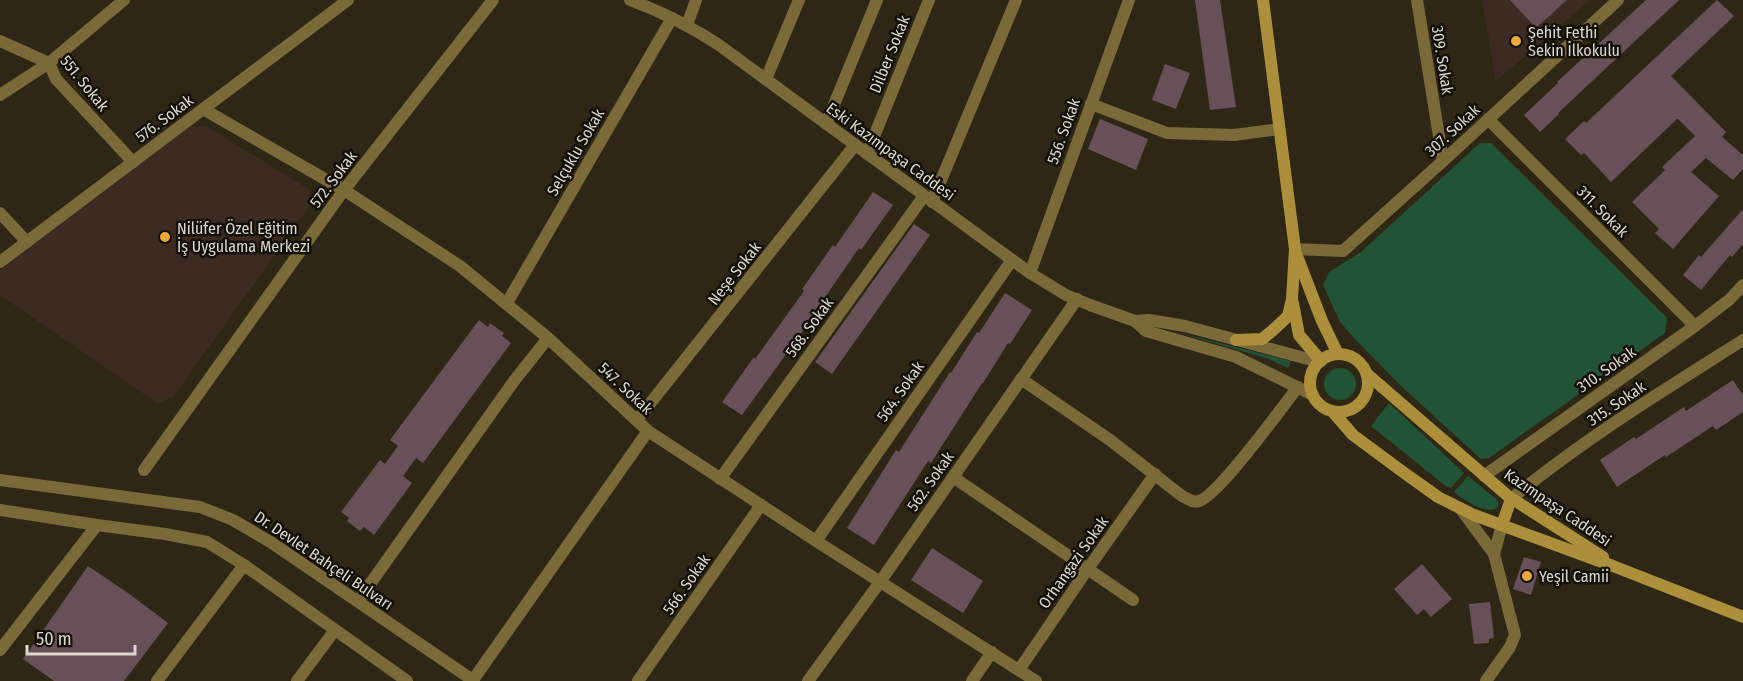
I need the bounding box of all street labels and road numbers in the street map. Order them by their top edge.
street label: Dilber Sokak [865,12,914,96]
street label: 309. Sokak [1428,24,1457,96]
street label: 551. Sokak [56,52,113,115]
street label: 576. Sokak [132,90,197,146]
street label: 556. Sokak [1043,95,1084,167]
street label: Eski Kazımpaşa Caddesi [823,98,959,204]
street label: 307. Sokak [1421,100,1484,160]
street label: Selçuklu Sokak [543,105,608,199]
street label: 572. Sokak [306,147,361,212]
street label: 311. Sokak [1573,182,1633,241]
street label: Neşe Sokak [704,237,765,309]
street label: 568. Sokak [781,293,838,361]
street label: 310. Sokak [1573,342,1640,397]
street label: 564. Sokak [873,357,928,425]
street label: 547. Sokak [595,358,657,419]
street label: 315. Sokak [1583,377,1650,430]
street label: 562. Sokak [903,447,958,515]
street label: Kazımpaşa Caddesi [1501,465,1615,550]
street label: Dr. Devlet Bahçeli Bulvarı [251,507,397,614]
street label: Orhangazi Sokak [1035,512,1113,612]
street label: 566. Sokak [659,550,714,618]

